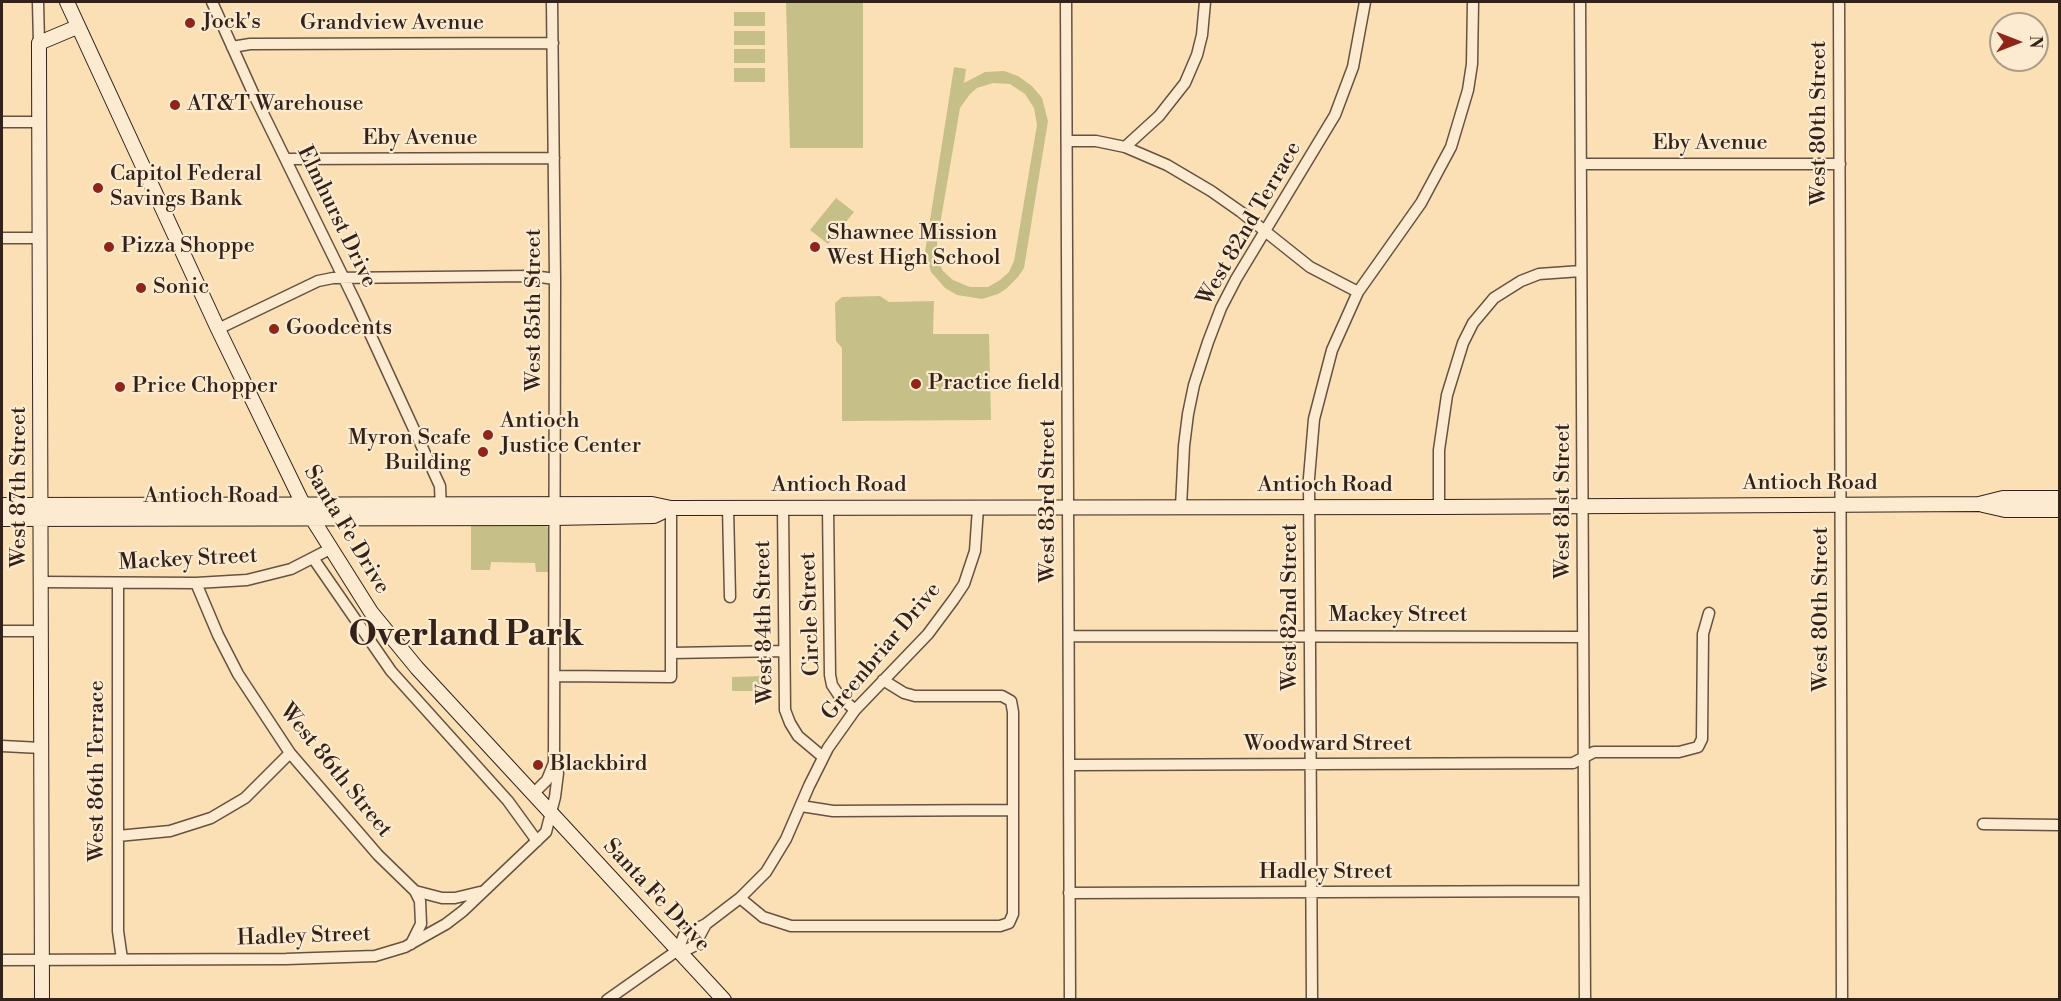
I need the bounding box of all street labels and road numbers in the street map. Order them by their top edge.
street label: Grandview Avenue [300,11,484,37]
street label: West 80th Street [1807,40,1833,206]
street label: Eby Avenue [362,126,478,152]
street label: Eby Avenue [1652,131,1768,157]
street label: West 82nd Terrace [1192,137,1308,311]
street label: Elmhurst Drive [290,142,382,292]
street label: West 85th Street [522,229,548,391]
street label: West 87th Street [7,406,33,568]
street label: West 83rd Street [1036,419,1062,583]
street label: West 81st Street [1551,423,1577,579]
street label: Santa Fe Drive [297,461,395,599]
street label: Antioch Road [1742,471,1878,497]
street label: Antioch Road [771,473,907,499]
street label: Antioch Road [1257,473,1393,499]
street label: Antioch Road [143,484,279,510]
street label: West 82nd Street [1278,523,1304,691]
street label: West 80th Street [1809,526,1835,692]
street label: West 84th Street [750,540,780,704]
street label: Mackey Street [118,543,258,577]
street label: Circle Street [796,551,826,677]
street label: Greenbriar Drive [817,578,947,726]
street label: Mackey Street [1329,603,1467,629]
street label: West 86th Terrace [85,680,111,862]
street label: West 86th Street [273,699,397,843]
street label: Woodward Street [1244,732,1412,758]
street label: Santa Fe Drive [597,834,715,958]
street label: Hadley Street [1259,860,1393,886]
street label: Hadley Street [237,921,371,953]

